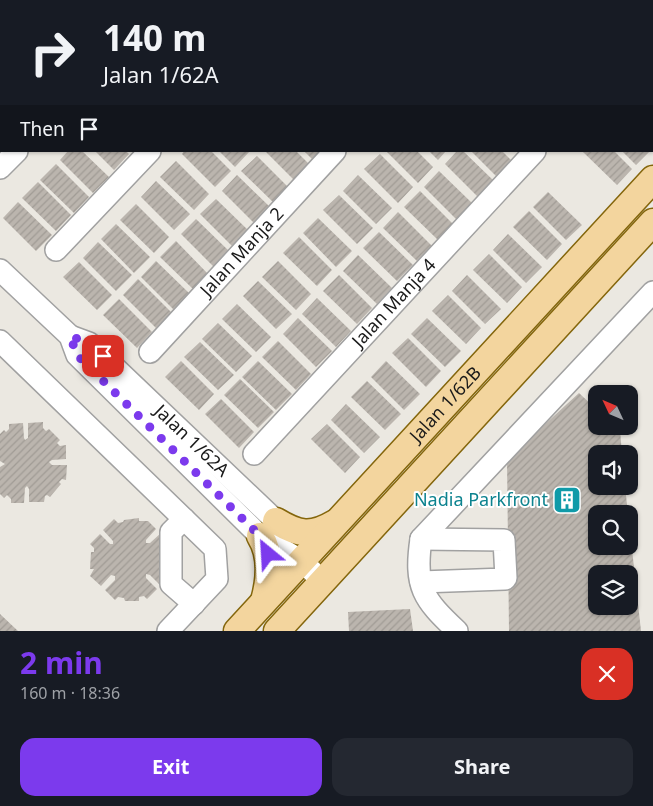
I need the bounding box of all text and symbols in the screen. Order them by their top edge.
text: 140 m [103,14,206,61]
icon: right [20,20,85,85]
text: Jalan 1/62A [103,59,219,89]
icon: arrive [75,115,103,143]
text: Then [20,116,65,142]
street label: Jalan Manja 2 [193,202,288,302]
street label: Jalan Manja 4 [345,253,441,353]
pin [82,335,124,377]
icon: arrive [89,342,117,370]
street label: Jalan 1/62B [403,361,486,448]
north arrow [588,385,638,435]
map controls [588,385,638,615]
street label: Jalan 1/62A [148,397,235,482]
button: sound [588,445,638,495]
building icon: Nadia Parkfront [552,485,582,515]
place label: Nadia Parkfront [414,487,548,511]
button: search [588,505,638,555]
position arrow [241,527,293,579]
button: layers [588,565,638,615]
text: 2 min [20,642,103,683]
button: close [581,648,633,700]
text: 160 m · 18:36 [20,682,120,704]
button: Exit [20,738,322,796]
button: Share [332,738,633,796]

